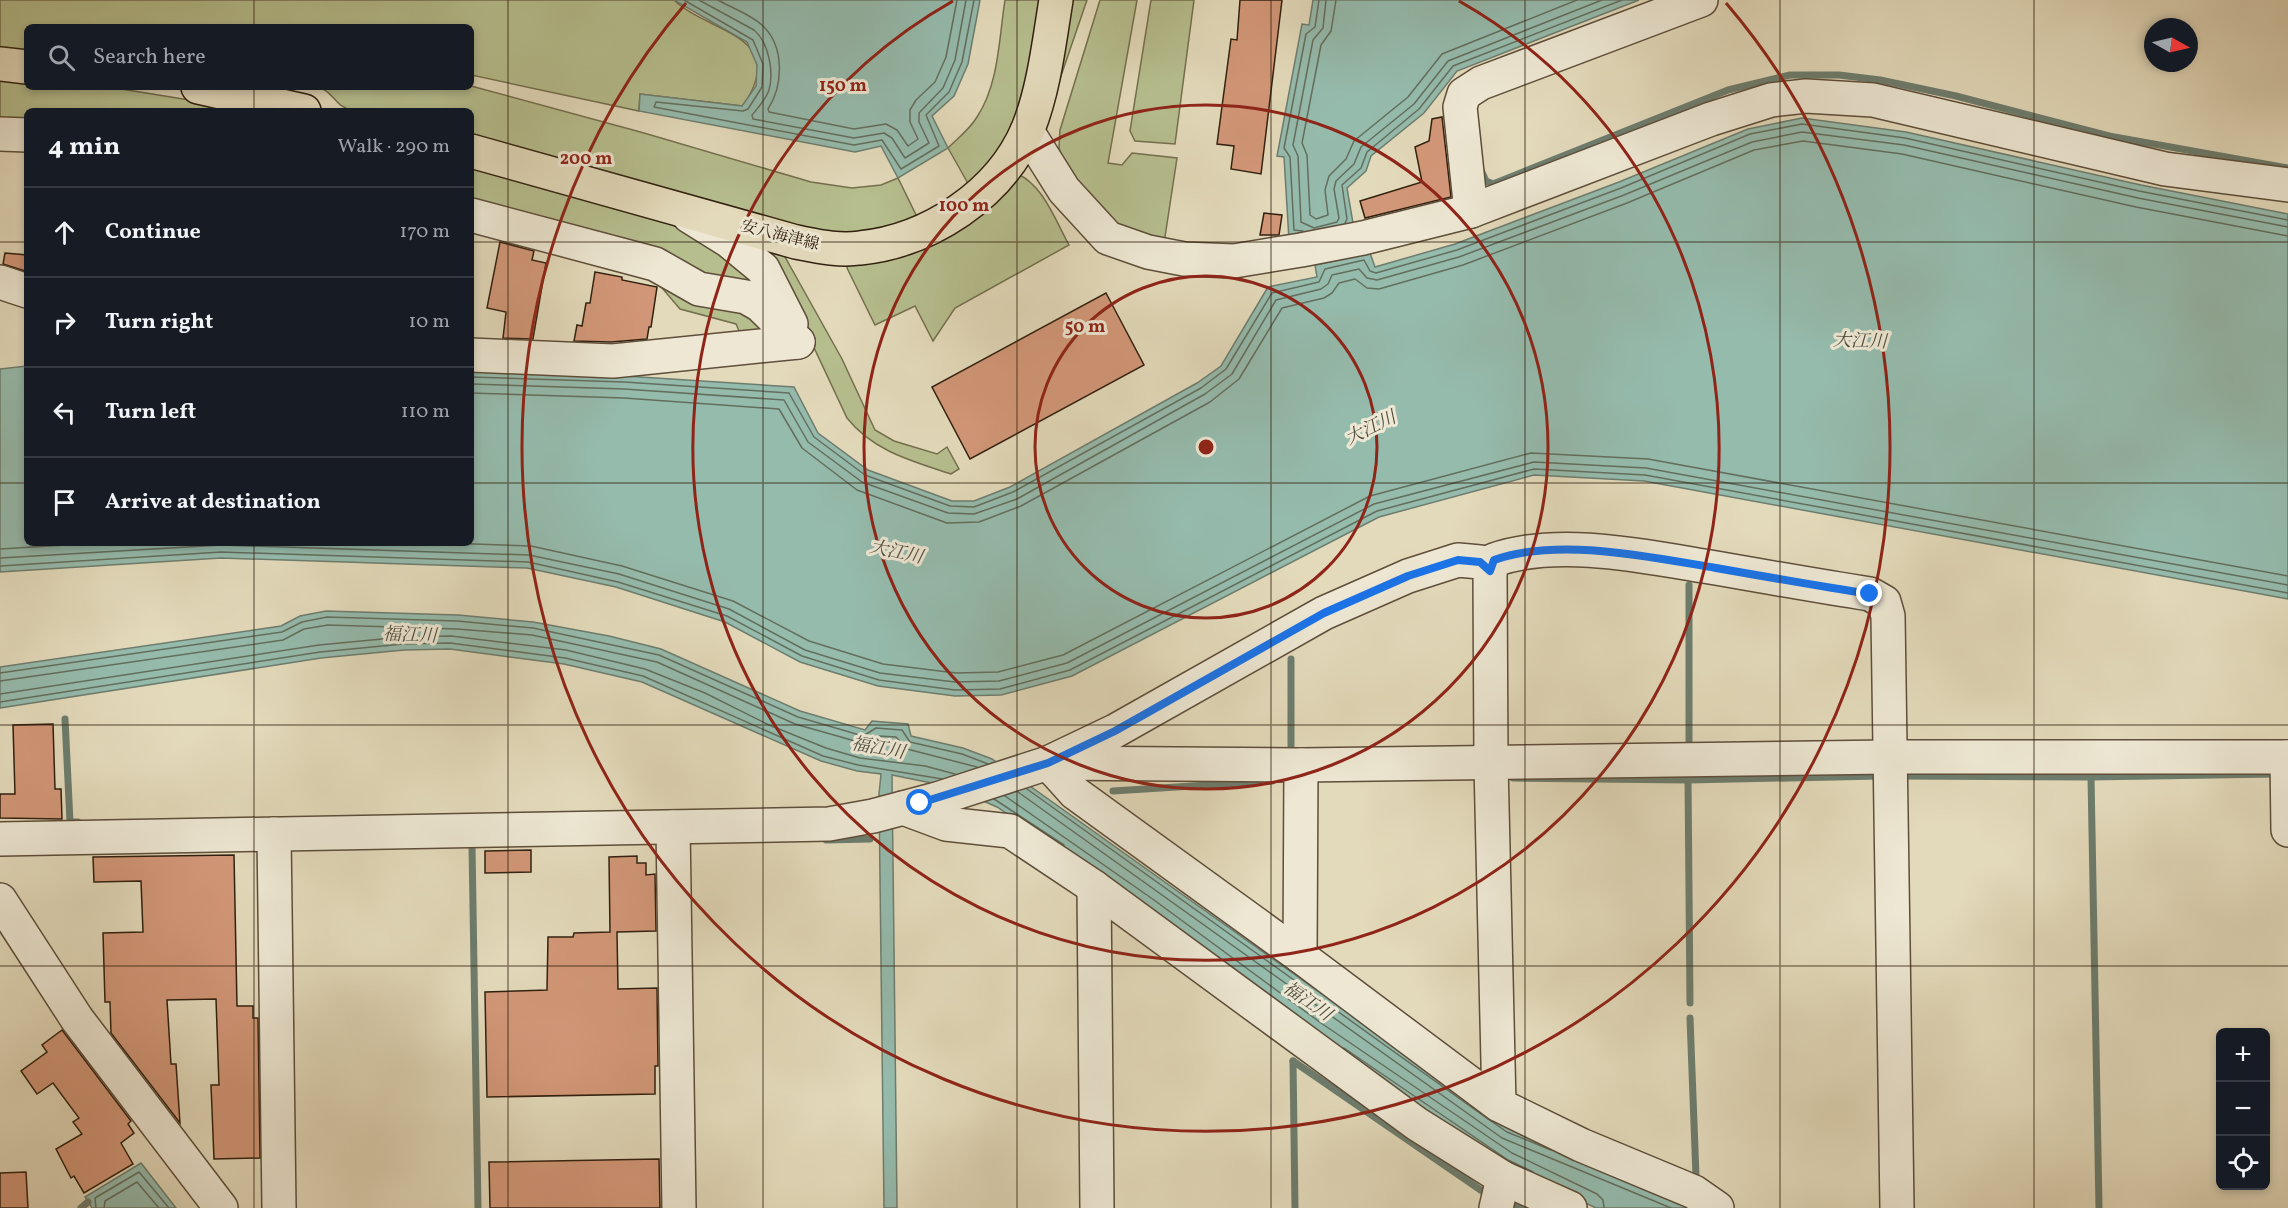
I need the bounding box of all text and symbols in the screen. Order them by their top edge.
north arrow [2144,18,2198,72]
search box [24,24,474,90]
icon: search [45,41,78,74]
text: Search here [93,42,206,73]
text: 150 m [819,74,867,99]
text: 4 min [48,129,120,165]
text: Walk · 290 m [338,133,450,161]
text: 200 m [560,147,612,172]
text: 100 m [939,194,989,219]
icon: ahead [48,216,81,249]
street label: 安八海津線 [739,216,821,256]
text: Continue [105,217,201,248]
text: 170 m [400,218,450,246]
icon: right [48,306,81,339]
text: Turn right [105,307,213,338]
text: 10 m [409,308,450,336]
text: 50 m [1065,315,1105,340]
water label: 大江川 [1833,329,1889,356]
icon: left [48,396,81,429]
text: Turn left [105,397,196,428]
text: 110 m [401,398,450,426]
water label: 大江川 [1341,405,1403,452]
centre of rings [1196,437,1216,457]
icon: arrive [48,486,81,519]
text: Arrive at destination [105,487,321,518]
water label: 大江川 [867,535,927,571]
route end [1856,580,1882,606]
water label: 福江川 [383,623,439,650]
water label: 福江川 [849,732,909,766]
route start [906,789,932,815]
water label: 福江川 [1278,976,1338,1029]
map controls [2216,1028,2270,1190]
button: + [2216,1028,2270,1082]
button: − [2216,1082,2270,1136]
button: locate [2216,1136,2270,1190]

